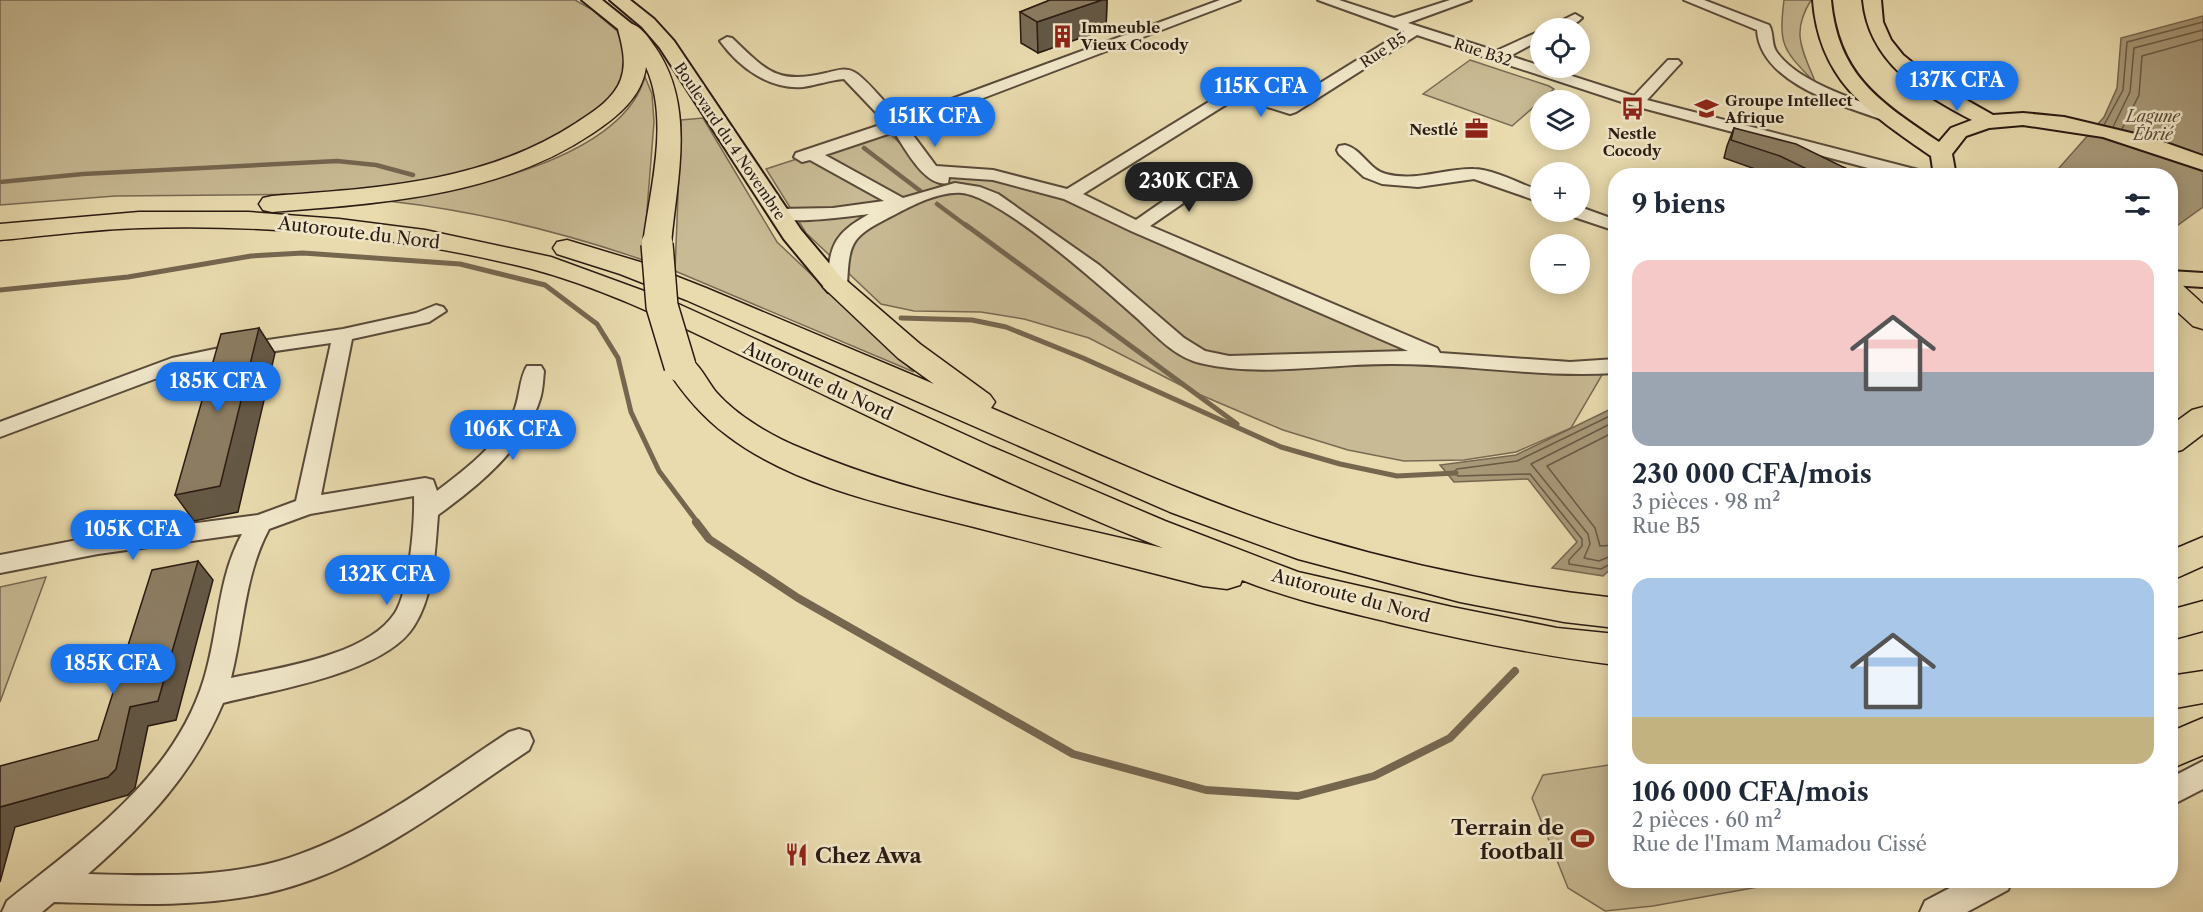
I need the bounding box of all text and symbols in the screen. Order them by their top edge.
place label: Immeuble Vieux Cocody [1080,18,1189,54]
map controls [1530,18,1590,294]
button: locate [1530,18,1590,78]
building icon: Immeuble Vieux Cocody [1050,23,1076,49]
street label: Rue B5 [1356,28,1410,72]
street label: Rue B32 [1452,34,1514,70]
street label: Boulevard du 4 Novembre [670,59,790,223]
pin: 137K CFA [1895,61,2019,112]
pin: 115K CFA [1199,67,1323,118]
text: 137K CFA [1909,68,2005,92]
text: 115K CFA [1214,74,1308,98]
button: layers [1530,90,1590,150]
place label: Groupe Intellect Afrique [1724,91,1852,127]
bus stop icon: Nestle Cocody [1619,96,1645,122]
school or university icon: Groupe Intellect Afrique [1694,96,1720,122]
pin: 151K CFA [873,97,997,148]
text: 151K CFA [888,104,982,128]
water label: Lagune Ébrié [2124,106,2181,144]
office icon: Nestlé [1463,116,1489,142]
place label: Nestlé [1409,120,1458,139]
place label: Nestle Cocody [1603,124,1662,160]
pin: 230K CFA [1127,162,1251,213]
button: + [1530,162,1590,222]
text: 230K CFA [1139,169,1239,193]
text: 9 biens [1632,188,1726,220]
icon: filters [2121,188,2154,221]
street label: Autoroute du Nord [276,212,441,254]
button: − [1530,234,1590,294]
icon: home [1839,299,1947,407]
street label: Autoroute du Nord [739,336,896,425]
pin: 185K CFA [156,362,280,413]
text: 185K CFA [170,369,266,393]
pin: 106K CFA [451,410,575,461]
text: 106K CFA [464,417,562,441]
text: 230 000 CFA/mois [1632,458,1872,490]
text: 3 pièces · 98 m² [1632,490,1780,514]
pin: 105K CFA [71,510,195,561]
text: Rue B5 [1632,514,1700,538]
text: 105K CFA [84,517,182,541]
pin: 132K CFA [325,555,449,606]
text: 132K CFA [339,562,435,586]
street label: Autoroute du Nord [1269,564,1433,628]
icon: home [1839,617,1947,725]
pin: 185K CFA [51,644,175,695]
text: 185K CFA [65,651,161,675]
text: 106 000 CFA/mois [1632,776,1869,808]
text: 2 pièces · 60 m² [1632,808,1782,832]
place label: Terrain de football [1451,815,1564,864]
sports icon: Terrain de football [1569,826,1595,852]
text: Rue de l'Imam Mamadou Cissé [1632,832,1927,856]
restaurant icon: Chez Awa [784,842,810,868]
place label: Chez Awa [815,843,923,868]

